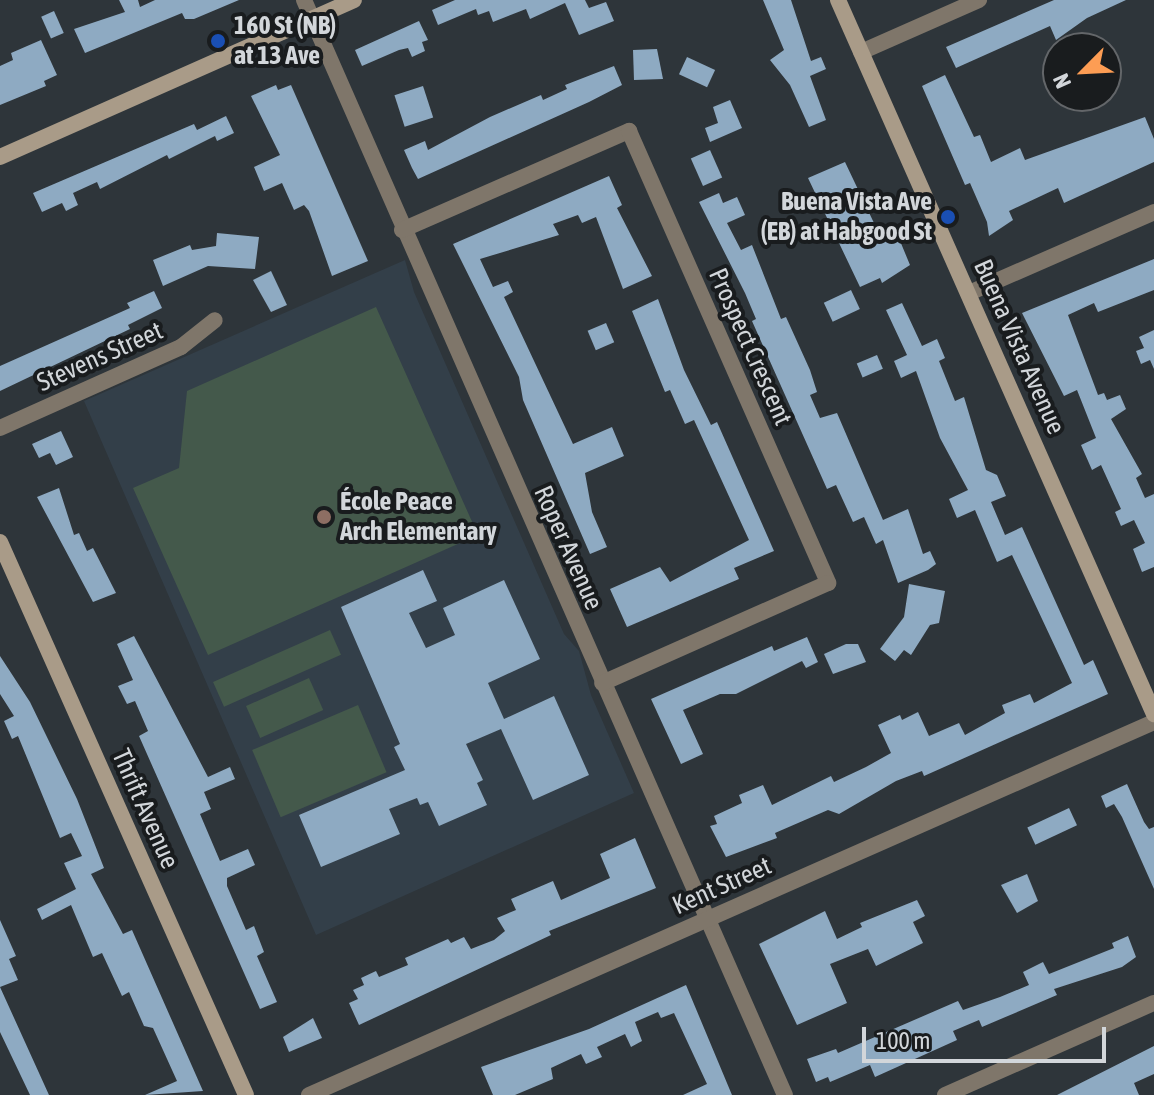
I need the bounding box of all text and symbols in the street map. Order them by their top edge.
place label: 160 St (NB) at 13 Ave [234,10,336,72]
marker: 160 St (NB) at 13 Ave [209,32,227,50]
north arrow [1042,32,1122,112]
text: N [1047,70,1076,92]
place label: Buena Vista Ave (EB) at Habgood St [761,186,932,248]
marker: Buena Vista Ave (EB) at Habgood St [939,208,957,226]
street label: Buena Vista Avenue [967,255,1071,439]
street label: Prospect Crescent [702,264,798,430]
street label: Stevens Street [32,315,168,399]
street label: Roper Avenue [527,481,609,615]
place label: École Peace Arch Elementary [340,486,497,548]
marker: École Peace Arch Elementary [315,508,333,526]
street label: Thrift Avenue [105,744,185,874]
street label: Kent Street [668,850,776,922]
scale bar [866,1011,1110,1061]
text: 100 m [876,1027,930,1054]

